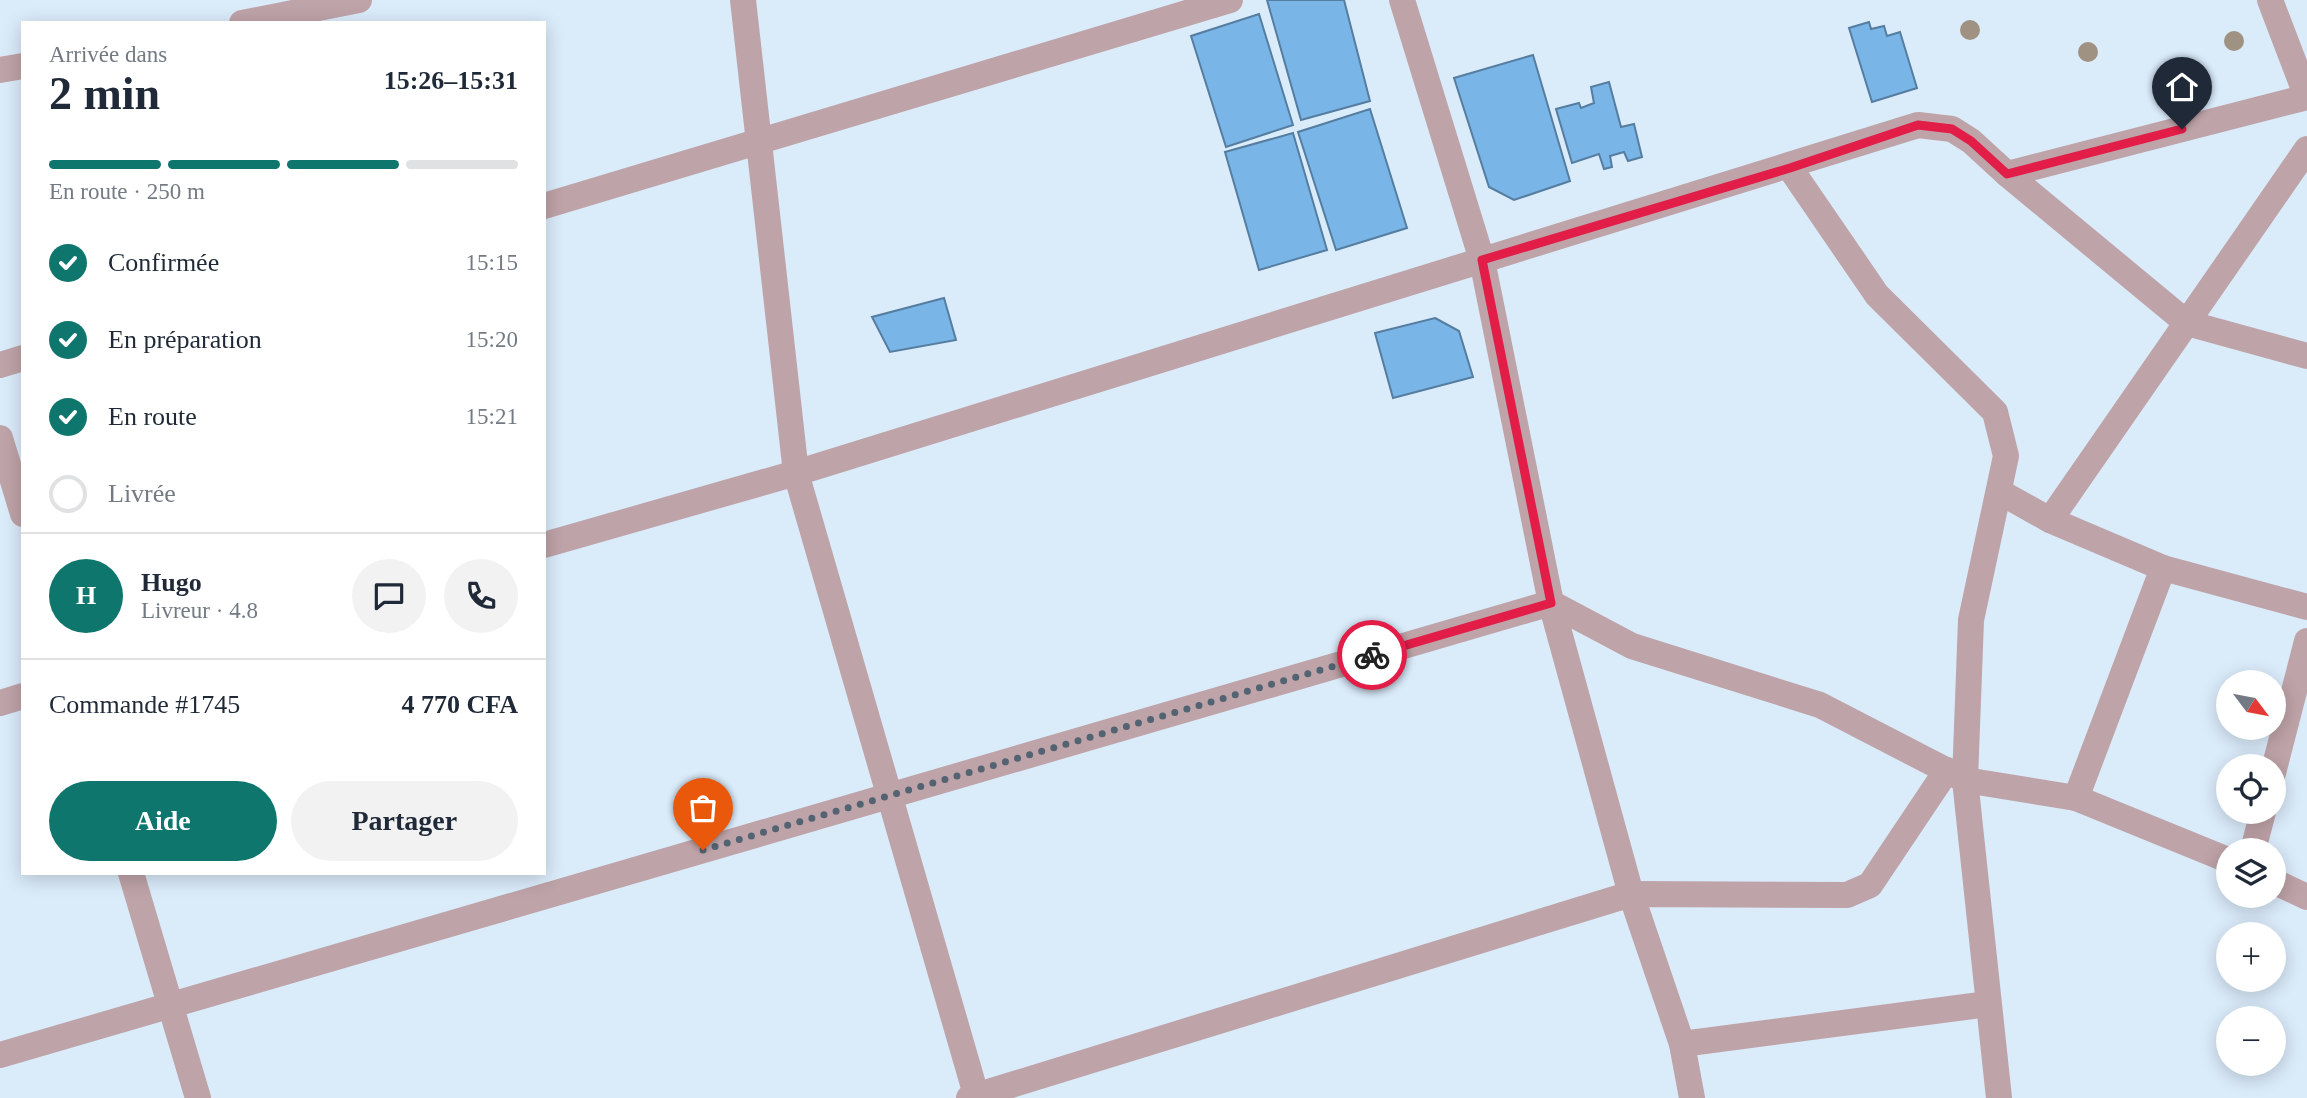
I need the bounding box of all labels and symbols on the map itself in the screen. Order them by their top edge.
pin [2152,57,2212,129]
courier [1337,620,1407,690]
north arrow [2216,670,2286,740]
pin [673,778,733,850]

